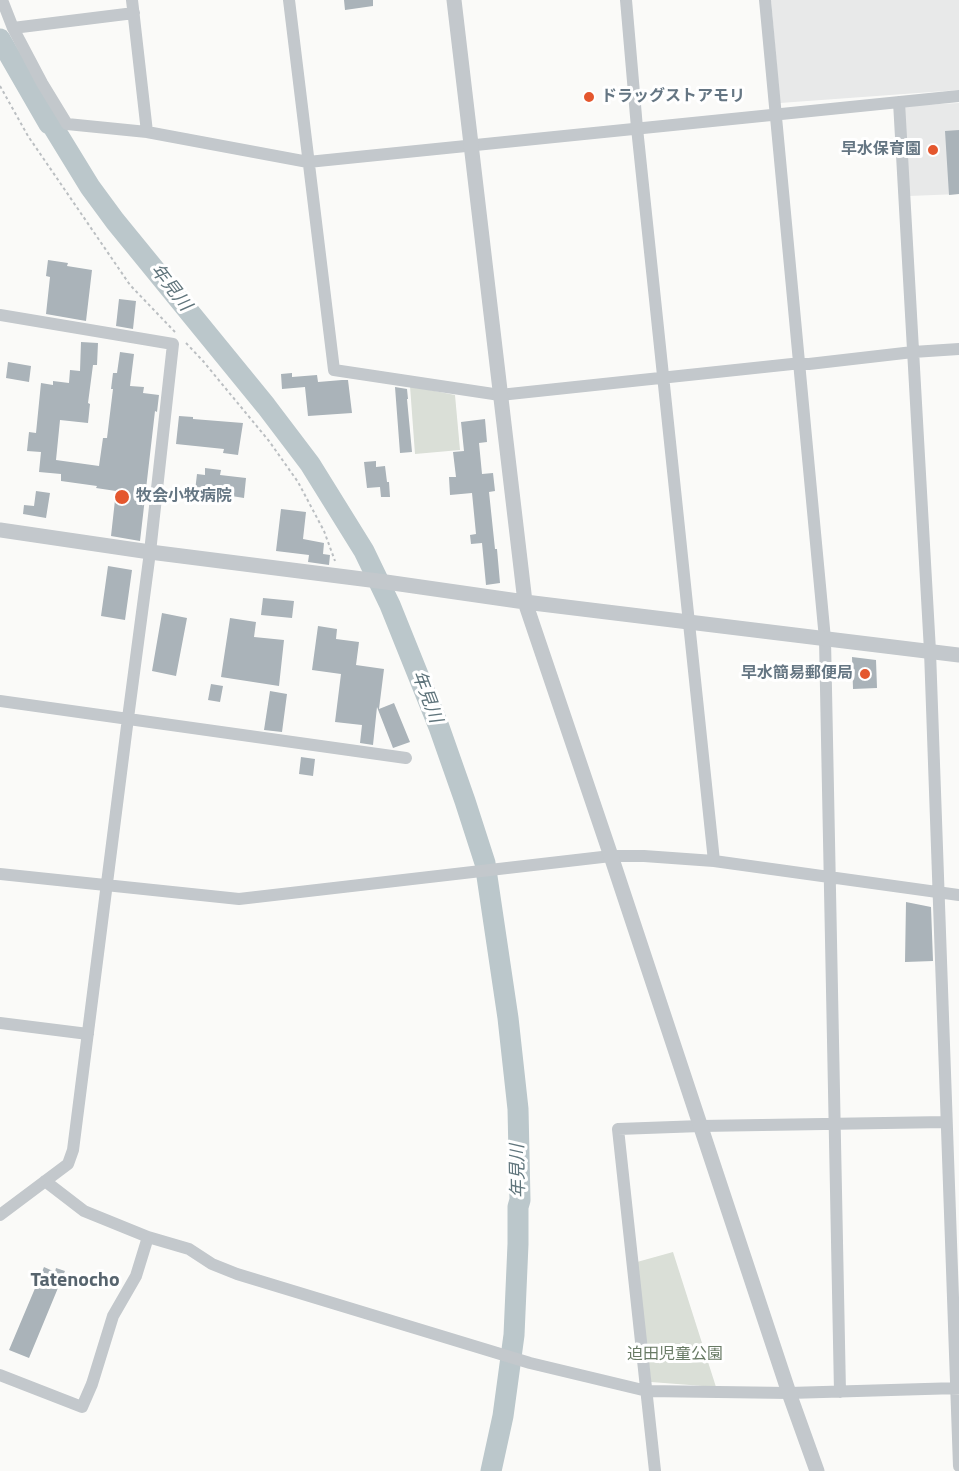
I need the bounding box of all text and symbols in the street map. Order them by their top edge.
place label: ドラッグストアモリ [601,87,745,107]
marker: ドラッグストアモリ [582,90,596,104]
place label: 早水保育園 [841,140,921,160]
marker: 早水保育園 [926,143,940,157]
water label: 年見川 [145,260,195,316]
place label: 牧会小牧病院 [136,487,232,507]
marker: 牧会小牧病院 [113,488,131,506]
place label: 早水簡易郵便局 [741,664,853,684]
marker: 早水簡易郵便局 [858,667,872,681]
water label: 年見川 [406,668,446,726]
water label: 年見川 [508,1144,530,1198]
district label: Tatenocho [30,1269,120,1293]
park label: 迫田児童公園 [627,1345,723,1365]

